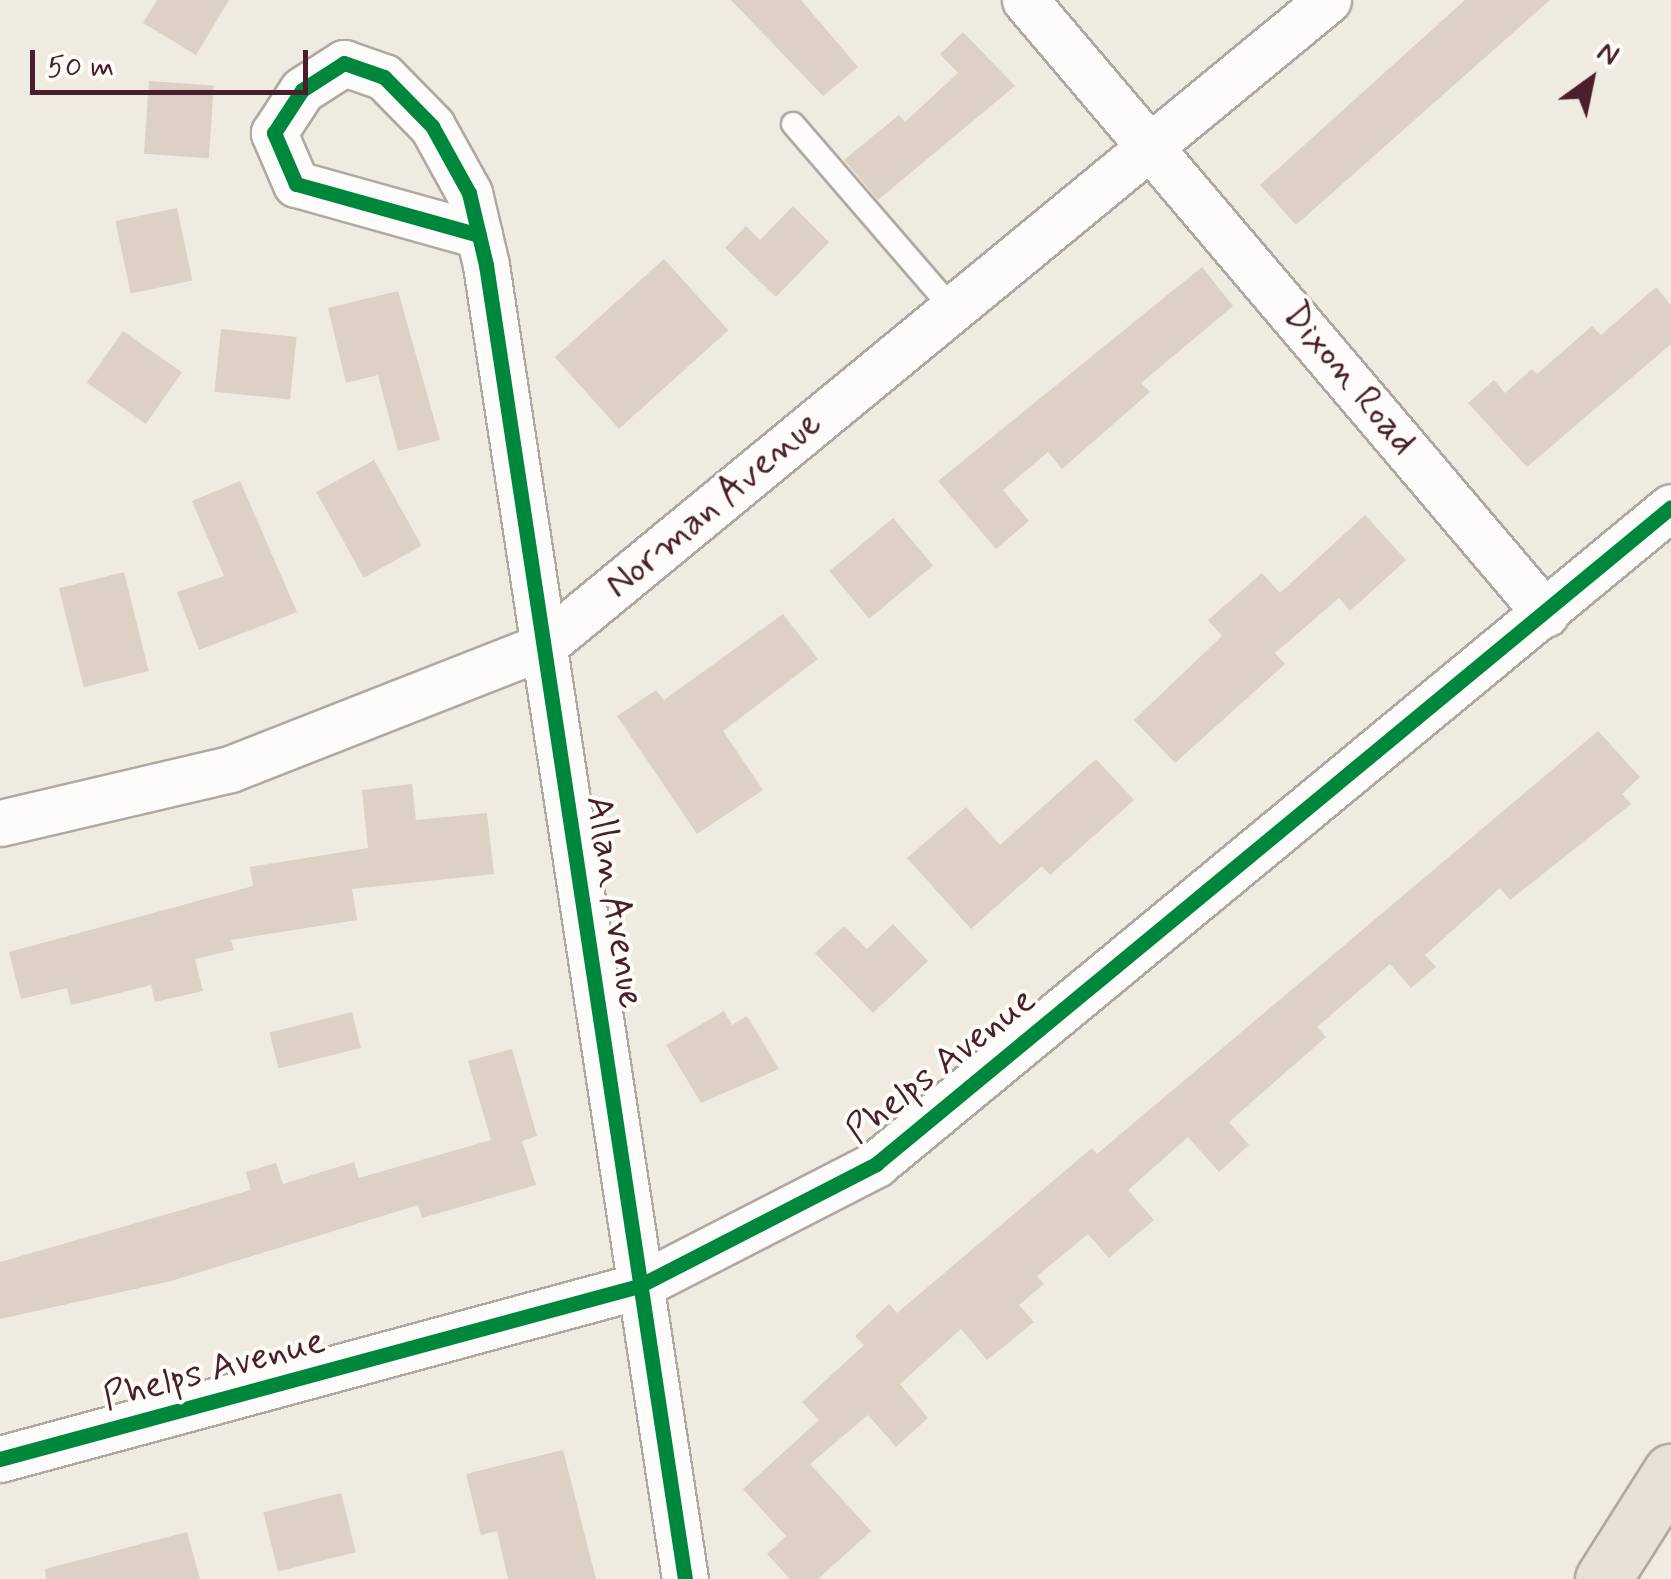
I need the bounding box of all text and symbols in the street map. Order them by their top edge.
scale bar [35,30,312,92]
north arrow [1541,30,1641,130]
text: N [1590,34,1626,75]
text: 50 m [47,48,114,87]
street label: Dixon Road [1272,293,1426,465]
street label: Norman Avenue [598,403,830,607]
street label: Allan Avenue [574,789,654,1015]
street label: Phelps Avenue [836,977,1046,1155]
street label: Phelps Avenue [97,1318,331,1422]

